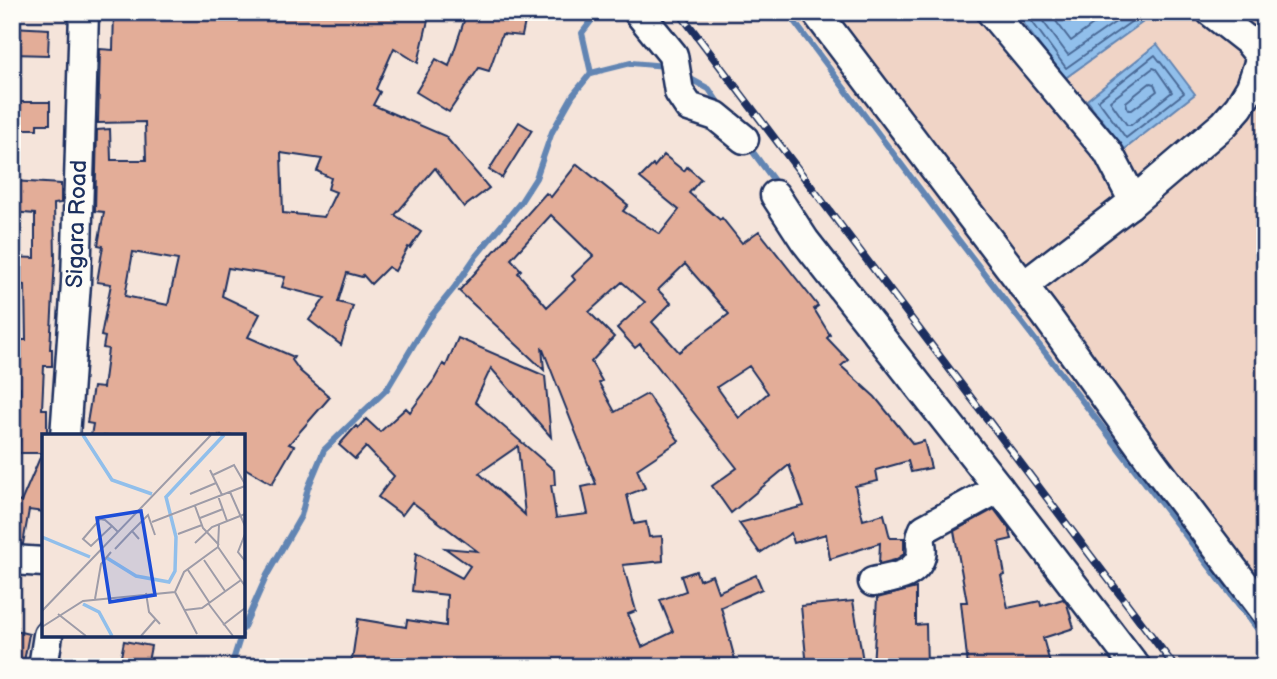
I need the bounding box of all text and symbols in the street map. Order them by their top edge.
street label: Sigara Road [61,159,93,289]
inset map [42,434,245,637]

